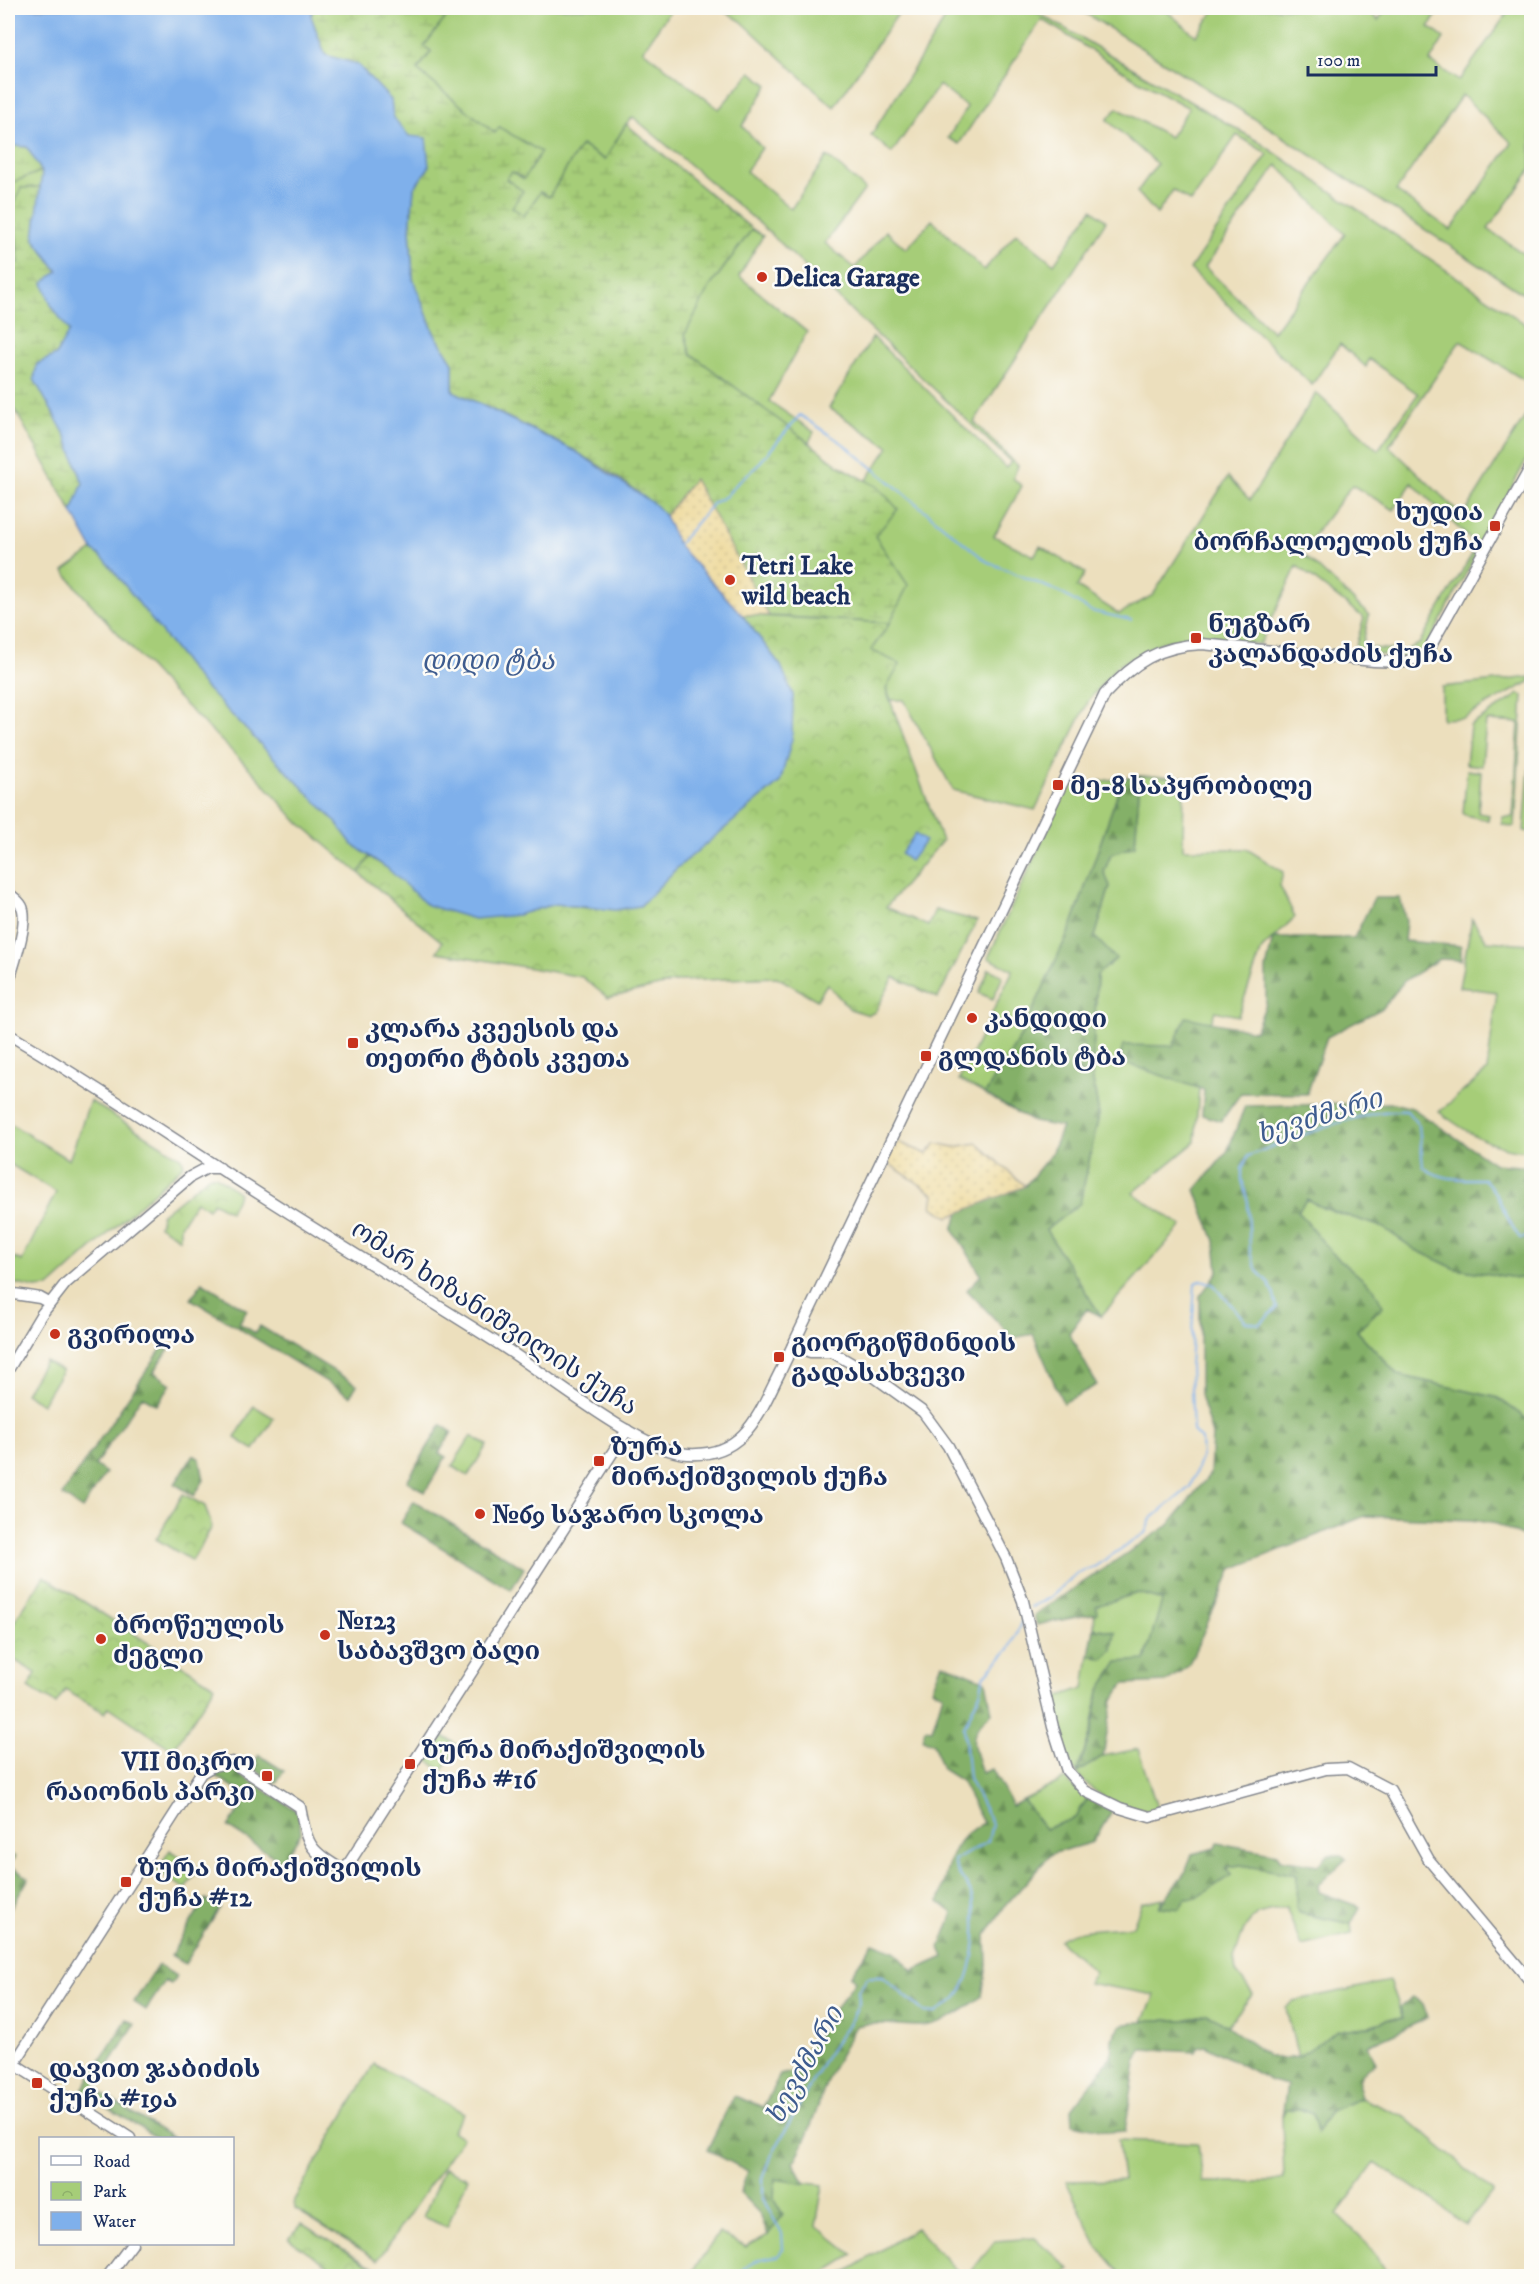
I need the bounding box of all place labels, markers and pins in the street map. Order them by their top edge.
place label: Delica Garage [774,262,920,295]
marker: Delica Garage [755,270,769,284]
place label: ხუდია ბორჩალოელის ქუჩა [1193,496,1483,559]
marker: ხუდია ბორჩალოელის ქუჩა [1488,519,1502,533]
place label: Tetri Lake wild beach [741,550,854,613]
marker: Tetri Lake wild beach [723,573,737,587]
place label: ნუგზარ კალანდაძის ქუჩა [1208,608,1453,671]
marker: ნუგზარ კალანდაძის ქუჩა [1189,631,1203,645]
place label: მე-8 საპყრობილე [1070,770,1313,803]
marker: მე-8 საპყრობილე [1051,778,1065,792]
place label: კანდიდი [984,1003,1107,1036]
marker: კანდიდი [965,1011,979,1025]
place label: კლარა კვეესის და თეთრი ტბის კვეთა [365,1013,630,1076]
marker: კლარა კვეესის და თეთრი ტბის კვეთა [346,1036,360,1050]
place label: გლდანის ტბა [938,1041,1126,1074]
marker: გლდანის ტბა [919,1049,933,1063]
place label: გვირილა [67,1319,195,1352]
marker: გვირილა [48,1327,62,1341]
place label: გიორგიწმინდის გადასახვევი [791,1327,1016,1390]
marker: გიორგიწმინდის გადასახვევი [772,1350,786,1364]
place label: ზურა მირაქიშვილის ქუჩა [610,1431,888,1494]
marker: ზურა მირაქიშვილის ქუჩა [592,1454,606,1468]
place label: №69 საჯარო სკოლა [492,1499,764,1532]
marker: №69 საჯარო სკოლა [473,1507,487,1521]
place label: №123 საბავშვო ბაღი [337,1605,540,1668]
place label: ბროწეულის ძეგლი [113,1609,285,1672]
marker: №123 საბავშვო ბაღი [318,1628,332,1642]
marker: ბროწეულის ძეგლი [94,1632,108,1646]
place label: ზურა მირაქიშვილის ქუჩა #16 [421,1734,706,1797]
place label: VII მიკრო რაიონის პარკი [46,1746,255,1809]
marker: ზურა მირაქიშვილის ქუჩა #16 [403,1757,417,1771]
marker: VII მიკრო რაიონის პარკი [260,1769,274,1783]
place label: ზურა მირაქიშვილის ქუჩა #12 [137,1852,422,1915]
marker: ზურა მირაქიშვილის ქუჩა #12 [119,1875,133,1889]
place label: დავით ჯაბიძის ქუჩა #19ა [49,2053,260,2116]
marker: დავით ჯაბიძის ქუჩა #19ა [30,2076,44,2090]

